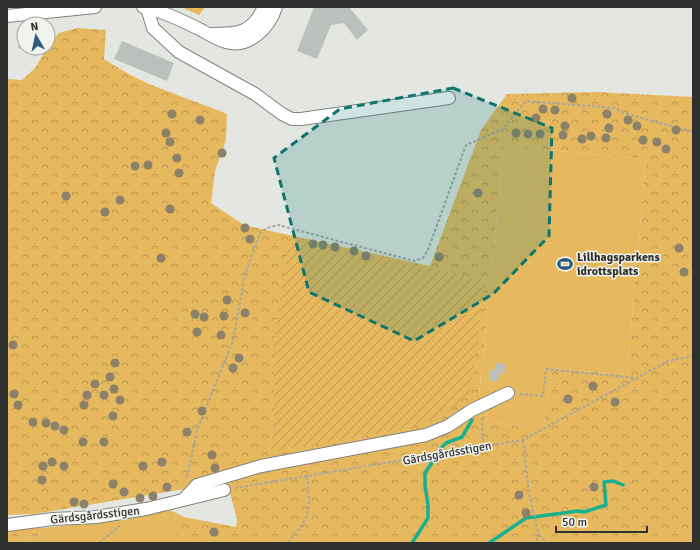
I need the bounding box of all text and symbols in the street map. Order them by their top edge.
north arrow [16,16,56,56]
text: N [30,20,39,34]
place label: Lillhagsparkens idrottsplats [577,250,660,279]
sports icon: Lillhagsparkens idrottsplats [556,255,574,273]
street label: Gärdsgårdsstigen [402,438,493,469]
street label: Gärdsgårdsstigen [50,503,140,528]
scale bar [556,508,647,534]
text: 50 m [562,515,587,530]

